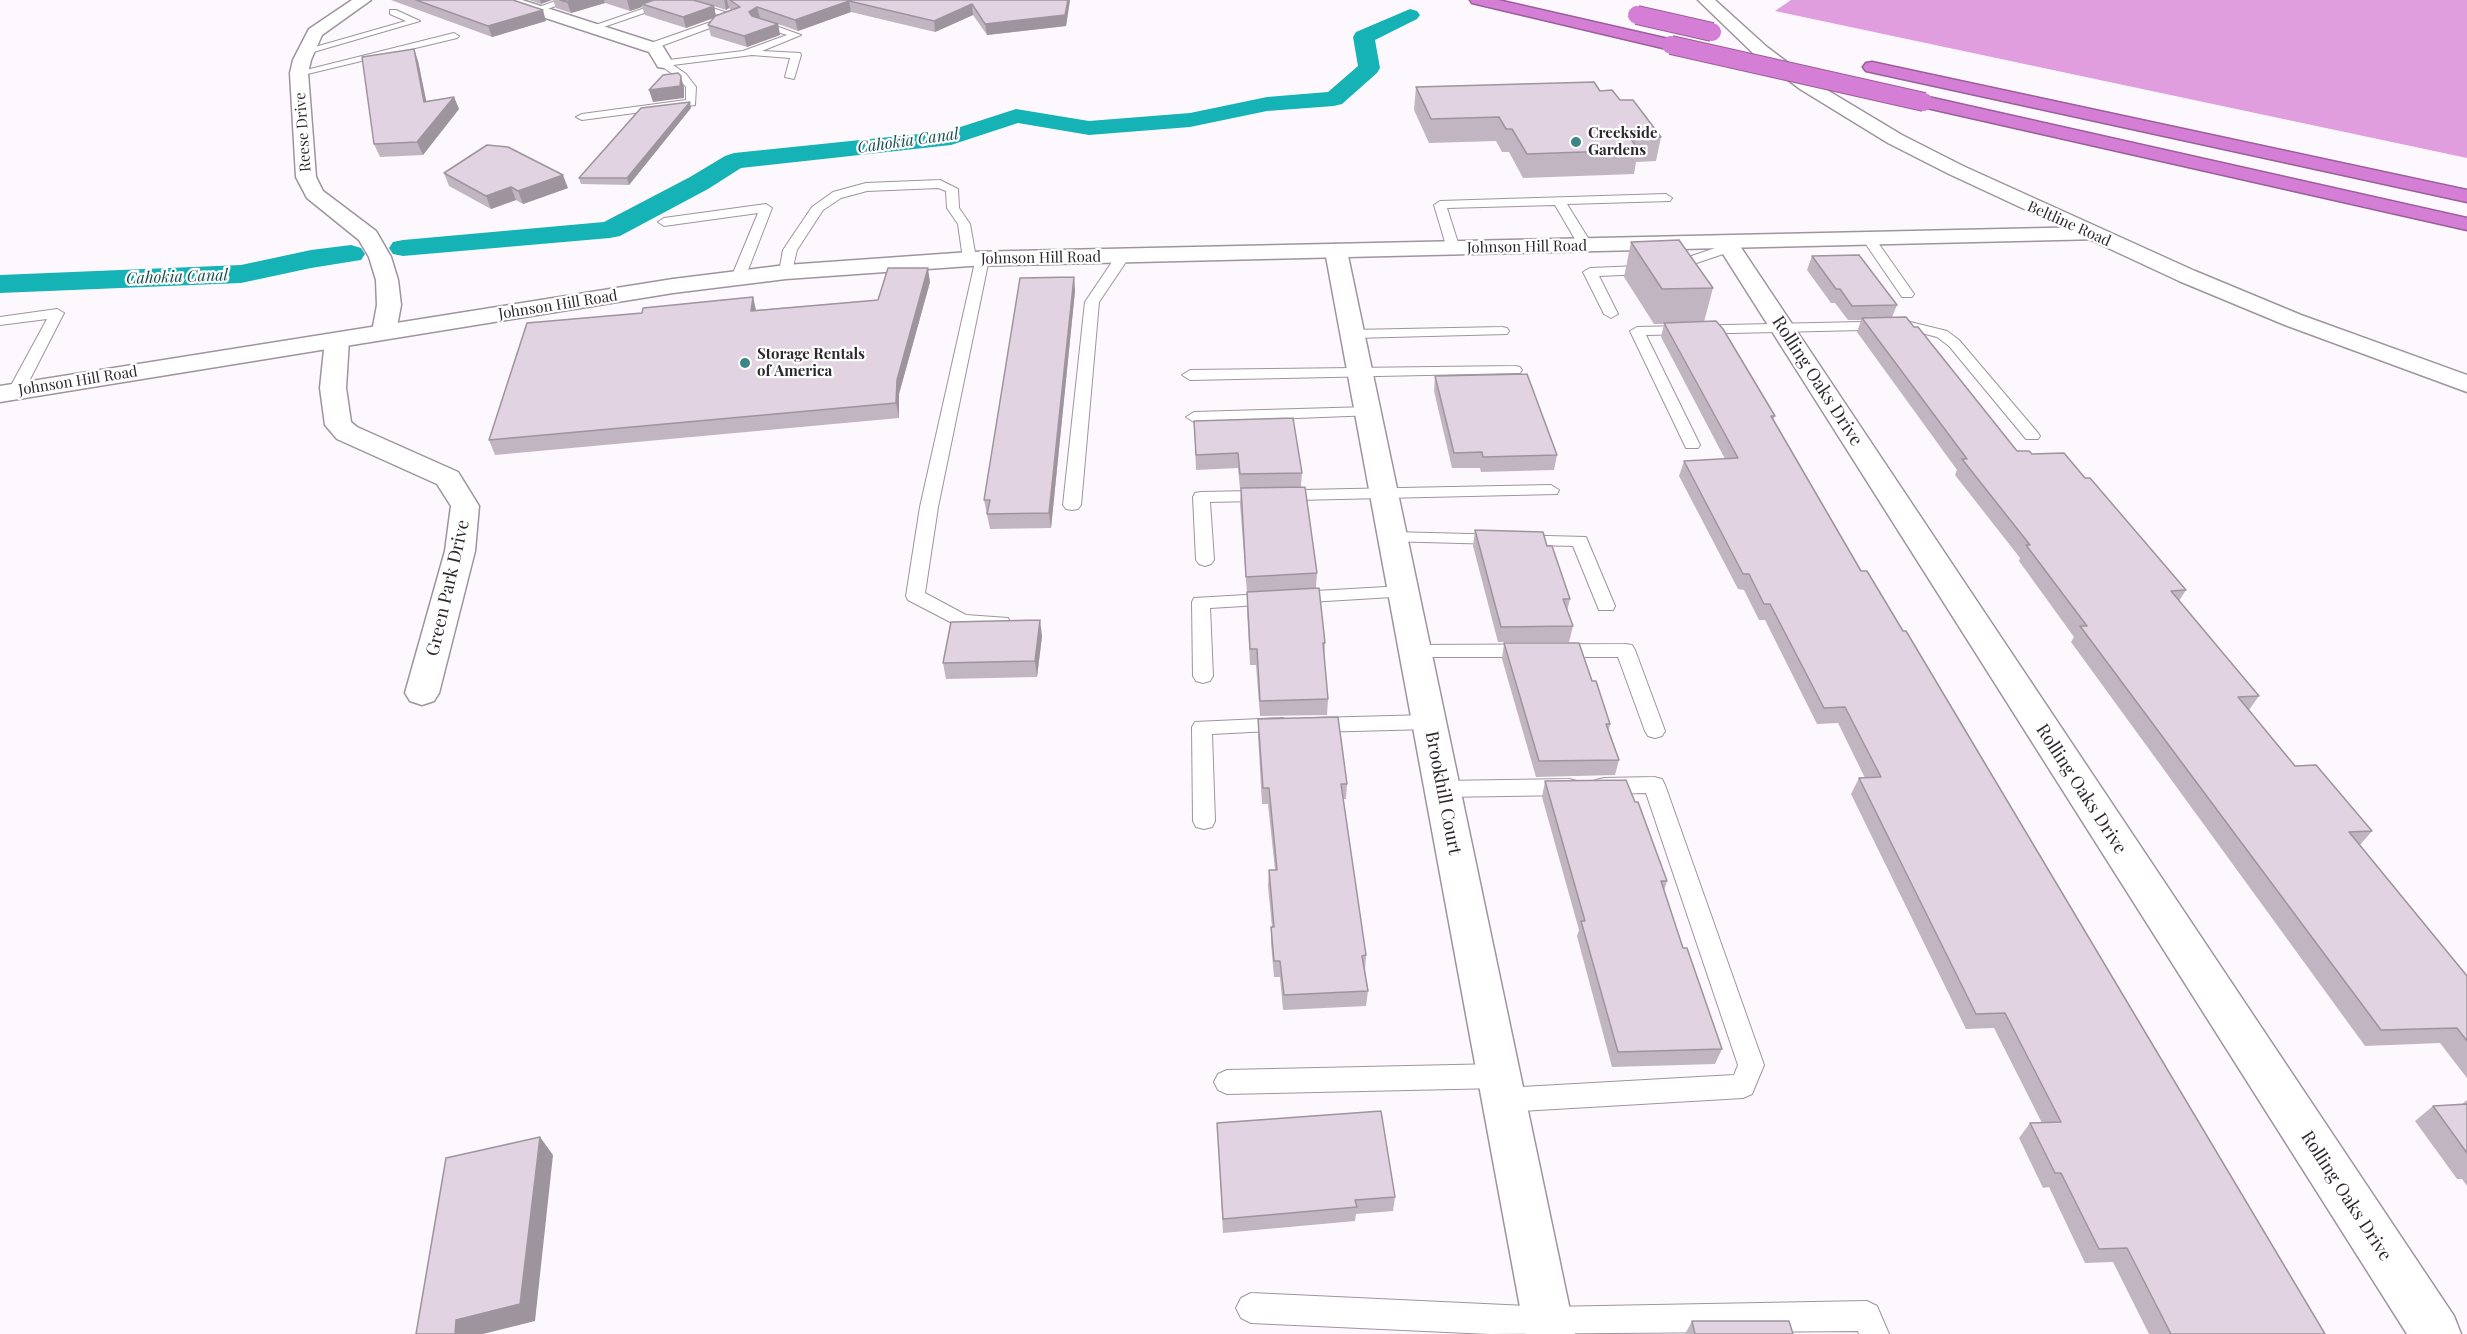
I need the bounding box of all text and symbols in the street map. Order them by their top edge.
street label: Reese Drive [291,92,315,172]
water label: Cahokia Canal [856,124,960,158]
place label: Creekside Gardens [1588,124,1657,159]
marker: Creekside Gardens [1569,135,1583,149]
street label: Beltline Road [2024,198,2114,250]
street label: Johnson Hill Road [1467,237,1587,257]
street label: Johnson Hill Road [981,248,1101,268]
water label: Cahokia Canal [126,266,228,288]
street label: Johnson Hill Road [497,287,619,323]
street label: Rolling Oaks Drive [1767,312,1867,450]
place label: Storage Rentals of America [757,345,865,380]
marker: Storage Rentals of America [738,356,752,370]
street label: Johnson Hill Road [17,363,139,399]
street label: Green Park Drive [422,518,474,658]
street label: Rolling Oaks Drive [2031,720,2131,858]
street label: Brookhill Court [1420,729,1466,857]
street label: Rolling Oaks Drive [2296,1127,2396,1265]

